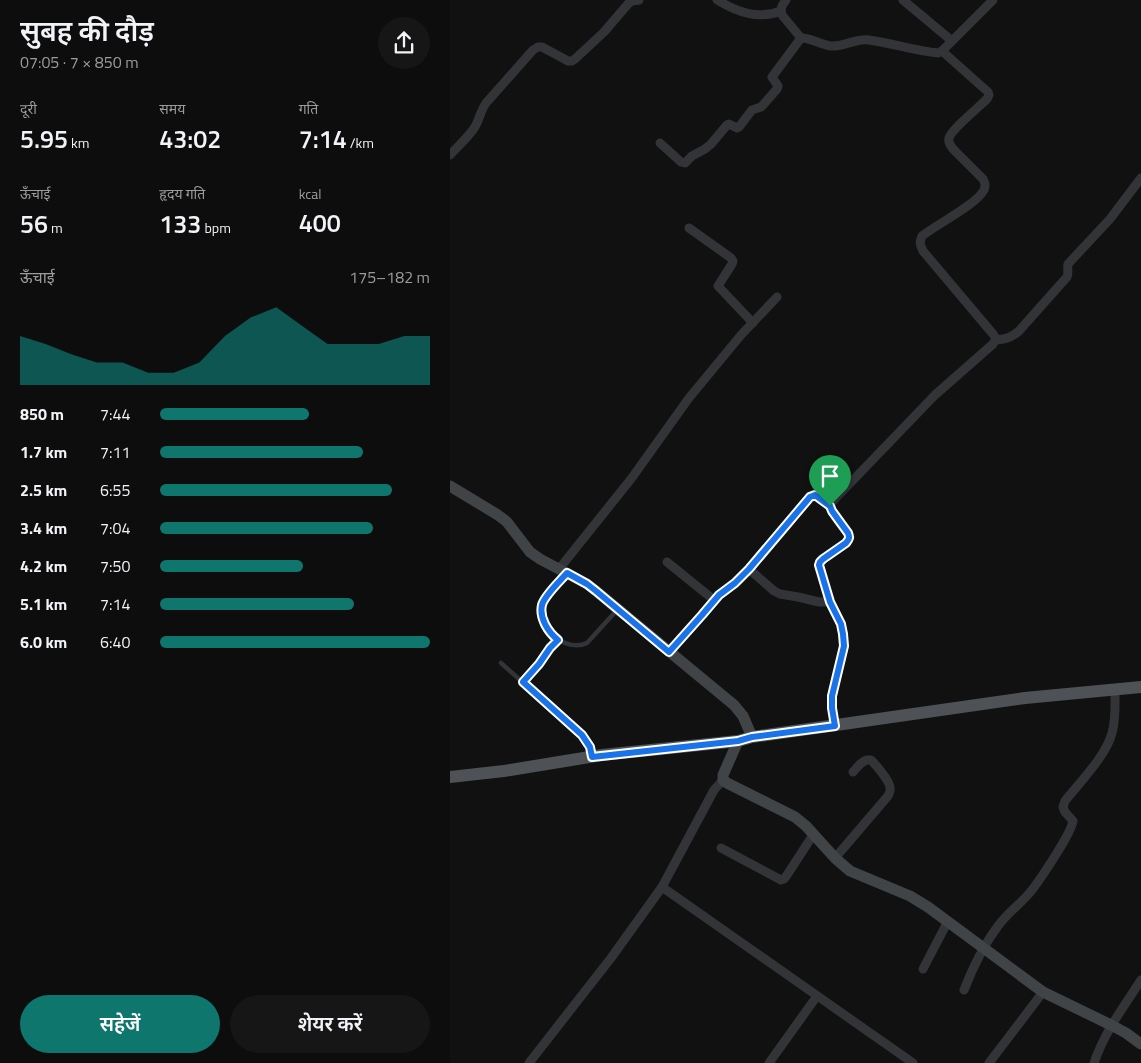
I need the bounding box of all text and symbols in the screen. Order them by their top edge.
text: सुबह की दौड़ [20,9,154,52]
button: share [378,17,430,69]
text: 07:05 · 7 × 850 m [20,50,139,74]
text: दूरी [20,98,37,119]
text: समय [159,98,185,119]
text: गति [299,98,318,119]
text: 5.95 [20,120,68,158]
text: 43:02 [159,120,221,158]
text: 7:14 [299,120,347,158]
text: km [68,132,89,153]
text: /km [347,132,374,153]
text: ऊँचाई [20,183,50,204]
text: हृदय गति [159,183,205,204]
text: kcal [299,183,322,204]
text: 400 [299,204,341,242]
text: 56 [20,205,48,243]
text: 133 [159,205,201,243]
text: m [48,217,63,238]
text: bpm [201,217,231,238]
text: ऊँचाई [20,265,55,289]
text: 175–182 m [349,265,430,289]
text: 850 m [20,402,64,426]
text: 7:44 [100,402,130,426]
text: 1.7 km [20,440,67,464]
text: 7:11 [100,440,130,464]
pin [809,455,851,506]
icon: arrive [816,462,844,490]
text: 2.5 km [20,478,67,502]
text: 6:55 [100,478,130,502]
text: 3.4 km [20,516,67,540]
text: 7:04 [100,516,130,540]
text: 4.2 km [20,554,67,578]
text: 7:50 [100,554,130,578]
text: 5.1 km [20,592,67,616]
text: 7:14 [100,592,130,616]
text: 6.0 km [20,630,67,654]
text: 6:40 [100,630,130,654]
button: सहेजें [20,995,220,1053]
button: शेयर करें [230,995,430,1053]

